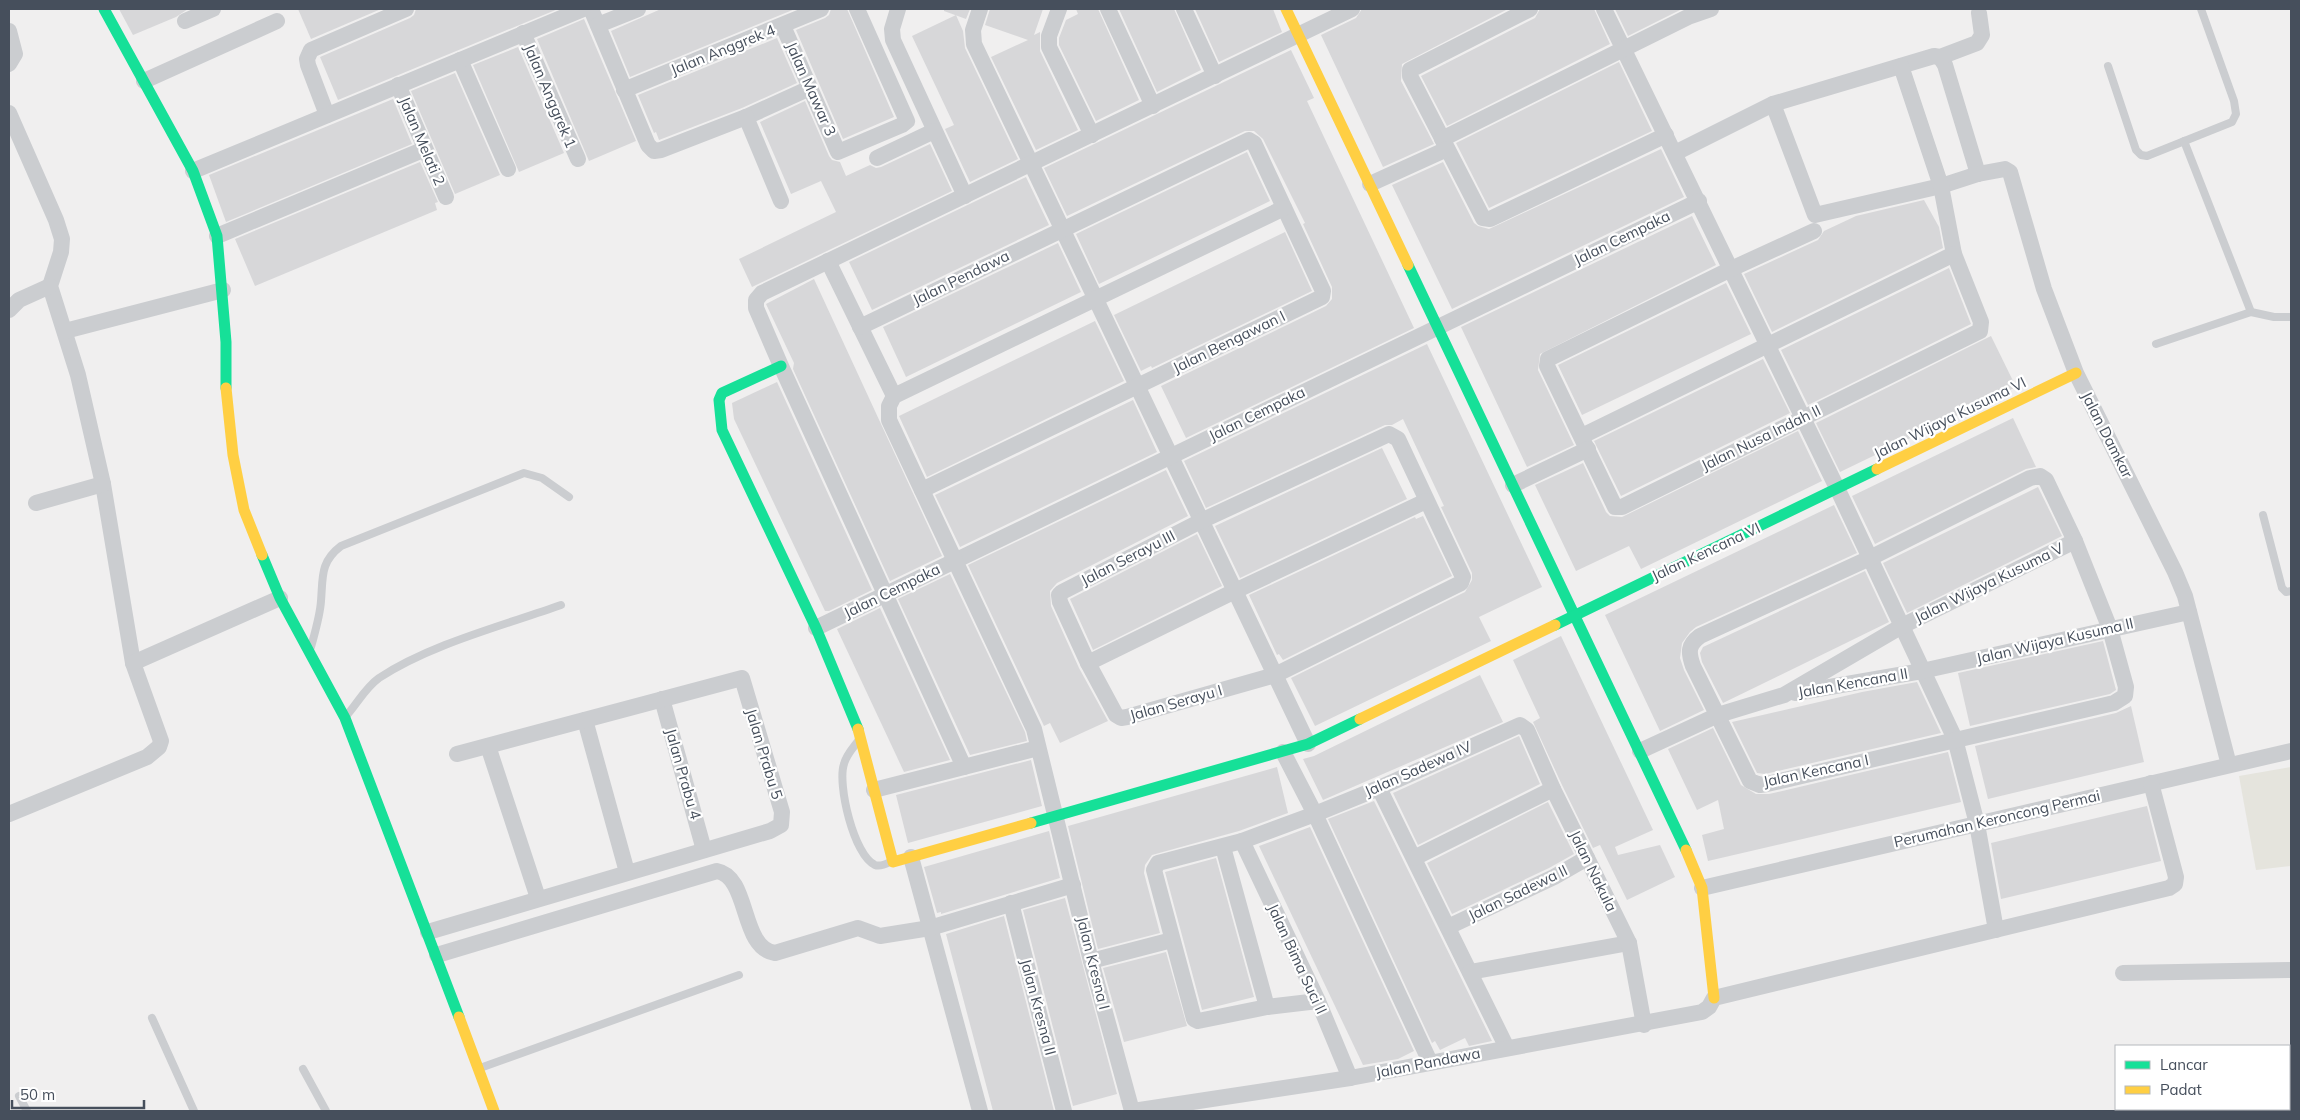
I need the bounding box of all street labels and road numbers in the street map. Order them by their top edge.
street label: Jalan Anggrek 4 [668,20,778,79]
street label: Jalan Mawar 3 [782,39,841,139]
street label: Jalan Anggrek 1 [520,41,581,151]
street label: Jalan Melati 2 [395,94,450,188]
street label: Jalan Cempaka [1570,206,1673,269]
street label: Jalan Pendawa [909,246,1012,309]
street label: Jalan Bengawan I [1169,306,1288,377]
street label: Jalan Wijaya Kusuma VI [1870,372,2029,463]
street label: Jalan Cempaka [1205,382,1308,445]
street label: Jalan Damkar [2077,388,2138,482]
street label: Jalan Nusa Indah II [1698,400,1824,475]
street label: Jalan Kencana VI [1648,518,1763,585]
street label: Jalan Serayu III [1077,526,1178,589]
street label: Jalan Wijaya Kusuma V [1911,538,2067,627]
street label: Jalan Cempaka [840,559,943,622]
street label: Jalan Wijaya Kusuma II [1974,613,2135,668]
street label: Jalan Kencana II [1796,663,1909,702]
street label: Jalan Serayu I [1127,680,1224,725]
street label: Jalan Prabu 5 [742,706,787,801]
street label: Jalan Prabu 4 [661,726,706,822]
street label: Jalan Sadewa IV [1362,736,1475,801]
street label: Jalan Kencana I [1761,750,1870,791]
street label: Perumahan Keroncong Permai [1892,786,2102,851]
street label: Jalan Nakula [1566,827,1621,915]
street label: Jalan Sadewa II [1465,860,1571,925]
street label: Jalan Bima Suci II [1264,901,1331,1017]
street label: Jalan Kresna I [1073,914,1114,1011]
street label: Jalan Kresna II [1016,957,1060,1057]
street label: Jalan Pandawa [1374,1043,1482,1082]

